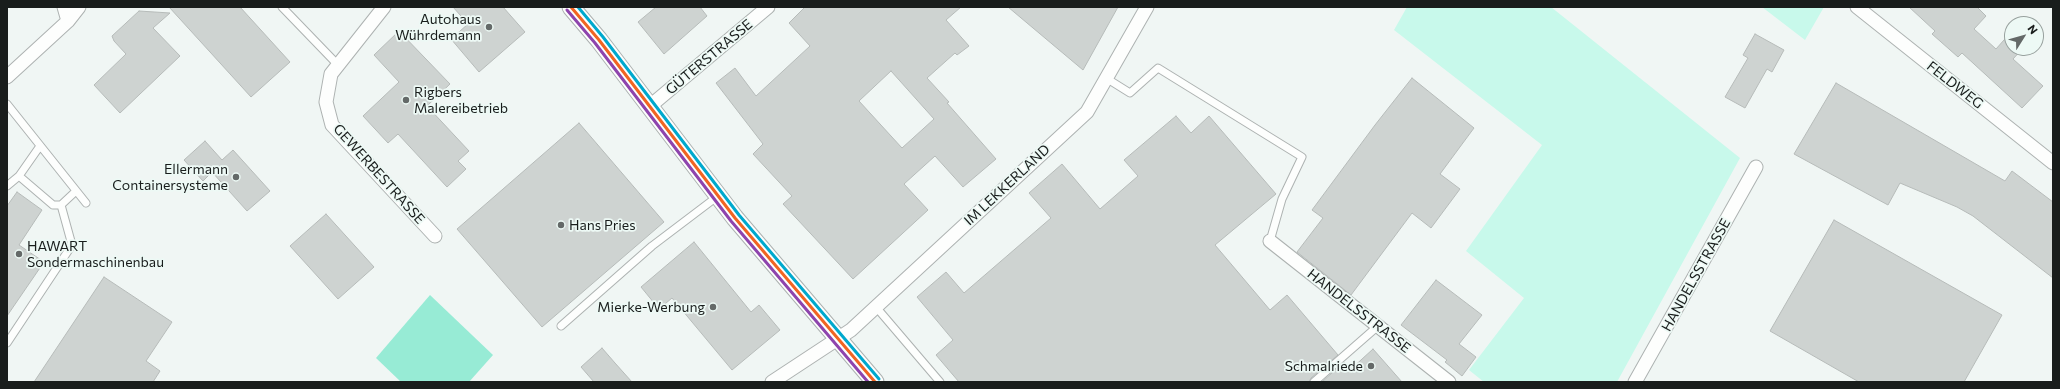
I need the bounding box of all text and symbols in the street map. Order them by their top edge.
place label: Autohaus Wührdemann [395,11,481,44]
street label: GÜTERSTRASSE [662,16,756,98]
north arrow [2004,16,2044,56]
marker: Autohaus Wührdemann [484,22,494,32]
text: N [2026,22,2041,36]
street label: FELDWEG [1923,58,1987,112]
place label: Rigbers Malereibetrieb [414,84,508,116]
marker: Rigbers Malereibetrieb [401,95,411,105]
street label: GEWERBESTRASSE [330,121,428,227]
street label: IM LEKKERLAND [961,141,1053,229]
place label: Ellermann Containersysteme [112,161,228,194]
marker: Ellermann Containersysteme [231,172,241,182]
street label: HANDELSSTRASSE [1658,216,1734,334]
place label: Hans Pries [569,217,636,233]
marker: Hans Pries [556,220,566,230]
place label: HAWART Sondermaschinenbau [27,238,164,270]
marker: HAWART Sondermaschinenbau [14,249,24,259]
street label: HANDELSSTRASSE [1304,265,1414,357]
place label: Mierke-Werbung [597,299,705,315]
marker: Mierke-Werbung [708,302,718,312]
place label: Schmalriede [1285,358,1363,374]
marker: Schmalriede [1366,361,1376,371]

